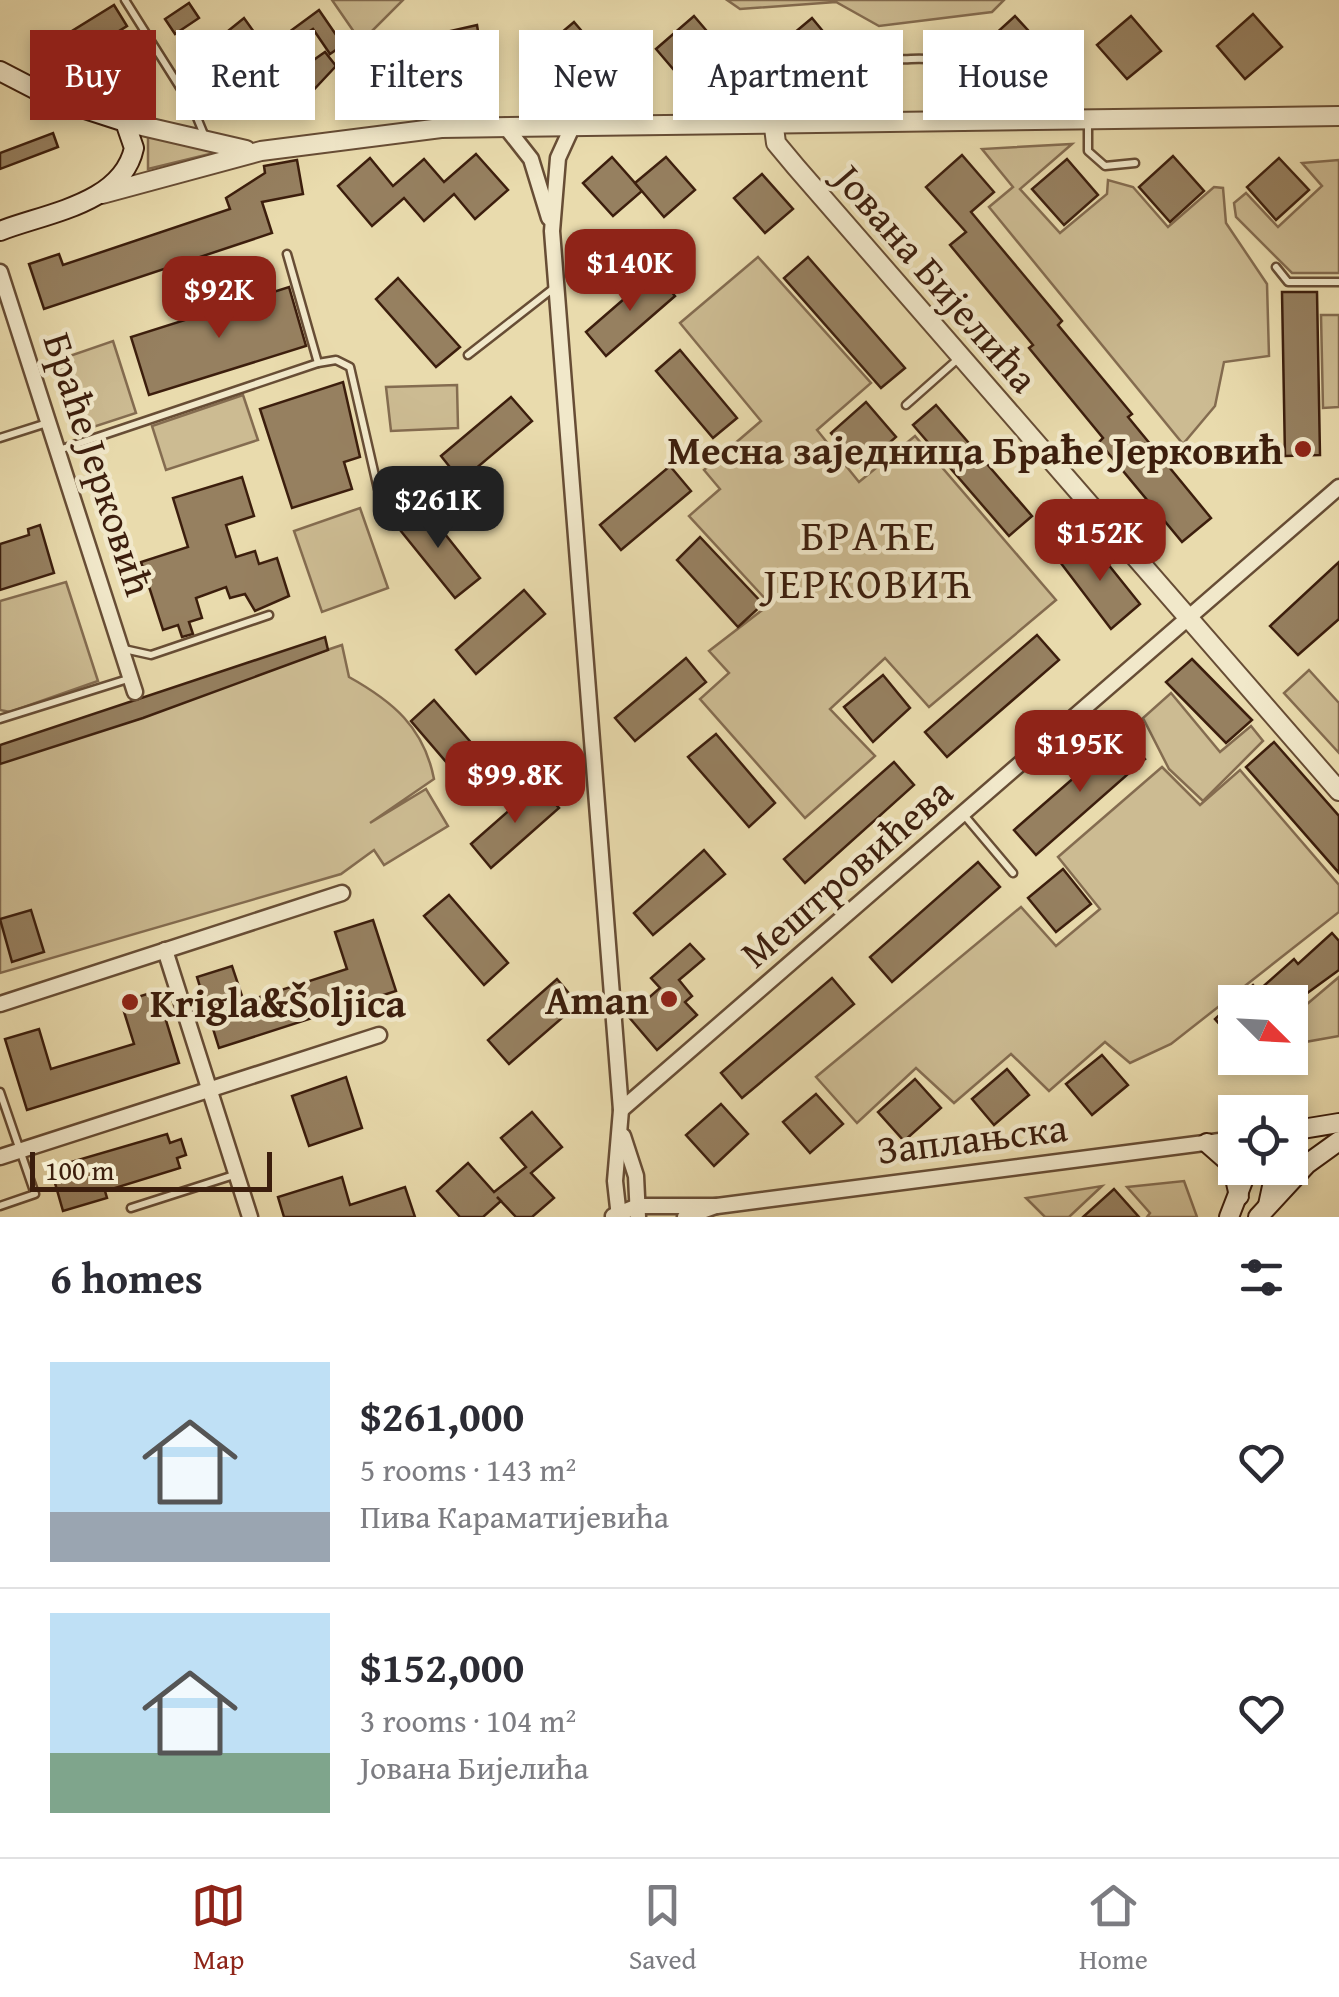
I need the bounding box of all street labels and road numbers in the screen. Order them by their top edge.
street label: Јована Бијелића [818,147,1053,405]
street label: Браће Јерковић [29,325,169,603]
street label: Мештровићева [727,763,965,981]
street label: Заплањска [874,1097,1070,1179]

